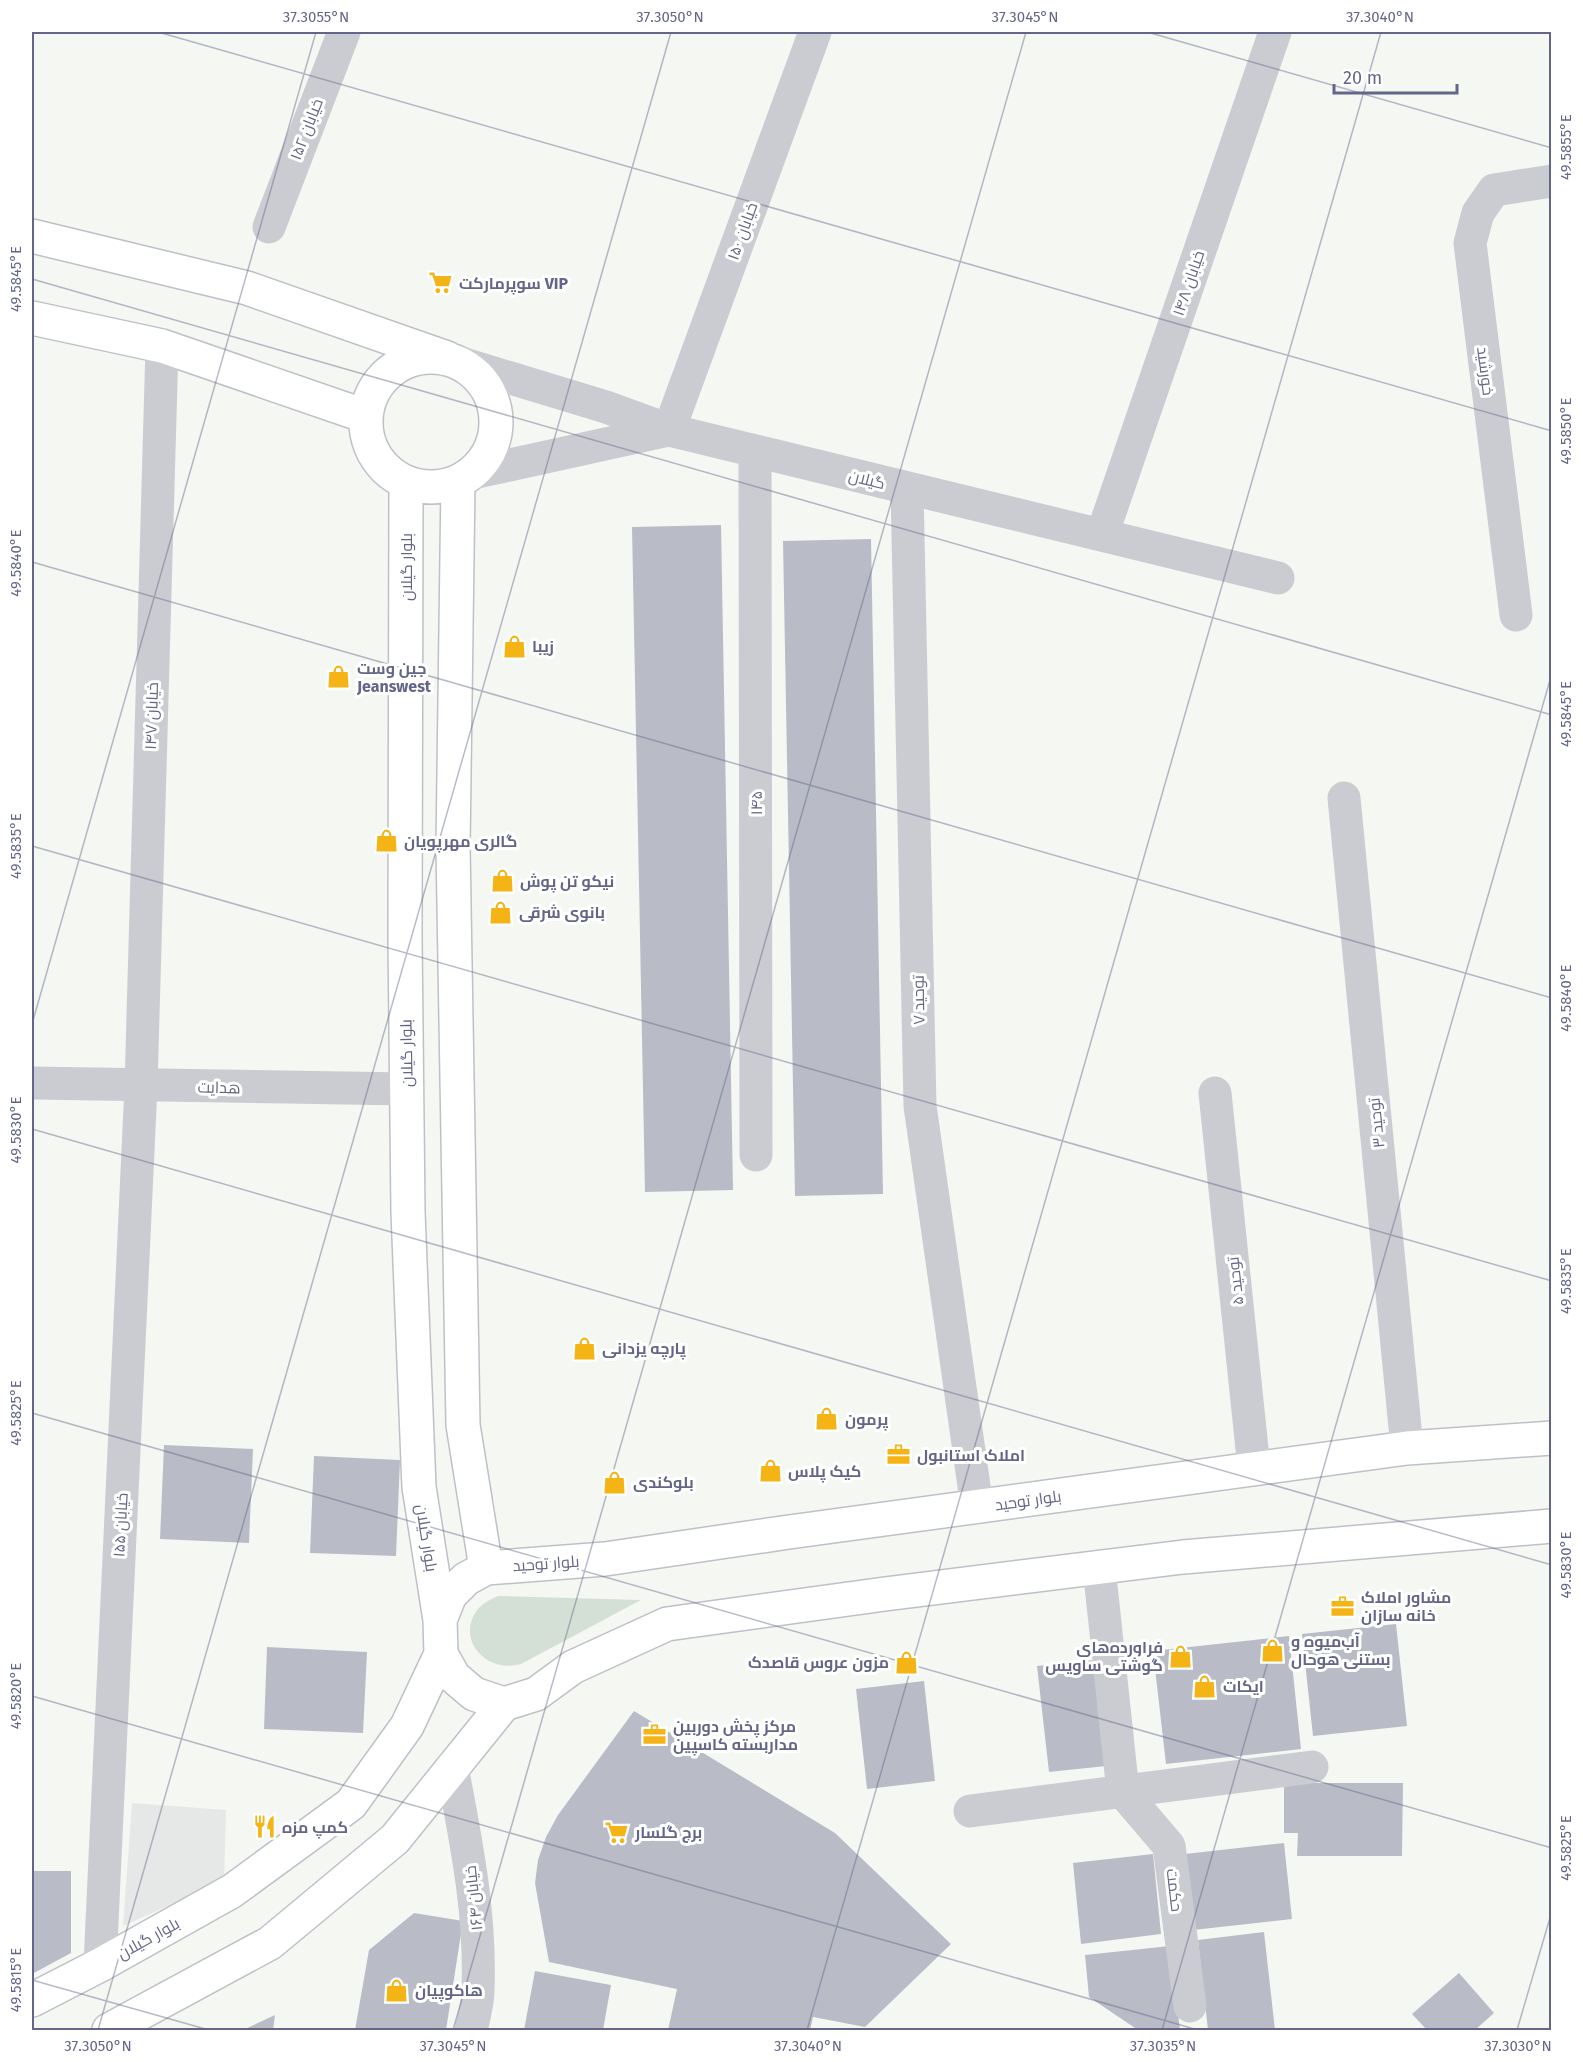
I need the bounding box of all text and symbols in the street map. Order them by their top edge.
text: 37.3055°N [283,8,349,26]
text: 37.3050°N [636,8,704,26]
text: 37.3045°N [992,8,1058,26]
text: 37.3040°N [1346,8,1414,26]
scale bar [1334,57,1457,95]
text: 20 m [1343,67,1382,89]
street label: خیابان ۱۵۲ [286,96,328,163]
text: 49.5855°E [1557,114,1575,180]
street label: خیابان ۱۵۰ [723,200,763,263]
text: 49.5845°E [7,246,25,312]
street label: خیابان ۱۴۸ [1168,248,1209,319]
supermarket icon: سوپرمارکت VIP [428,270,454,296]
place label: سوپرمارکت VIP [459,274,568,295]
street label: خورشید [1473,346,1498,396]
text: 49.5850°E [1557,398,1575,464]
street label: گیلان [846,466,887,494]
text: 49.5840°E [7,529,25,597]
street label: بلوار گیلان [397,533,417,601]
shop icon: زیبا [501,633,527,659]
place label: زیبا [532,637,554,656]
place label: جین وست Jeanswest [356,659,432,696]
shop icon: جین وست Jeanswest [326,664,352,690]
text: 49.5845°E [1557,681,1575,747]
street label: خیابان ۱۴۷ [141,682,163,750]
street label: ۱۴۵ [747,791,766,815]
text: 49.5835°E [7,813,25,879]
shop icon: گالری مهرپویان [373,828,399,854]
place label: گالری مهرپویان [404,832,517,853]
shop icon: نیکو تن پوش [489,868,515,894]
place label: نیکو تن پوش [520,872,614,893]
shop icon: بانوی شرقی [488,899,514,925]
place label: بانوی شرقی [519,903,605,922]
text: 49.5840°E [1557,964,1575,1032]
street label: توحید ۷ [909,974,928,1025]
street label: بلوار گیلان [396,1019,418,1087]
street label: هدایت [197,1078,241,1097]
street label: توحید ۳ [1364,1096,1389,1149]
text: 49.5830°E [7,1097,25,1163]
text: 49.5835°E [1557,1248,1575,1314]
street label: توحید ۵ [1223,1255,1247,1306]
shop icon: پارچه یزدانی [571,1335,597,1361]
place label: پارچه یزدانی [602,1339,686,1360]
text: 49.5825°E [7,1380,25,1446]
shop icon: پرمون [814,1406,840,1432]
place label: پرمون [845,1410,888,1431]
office icon: املاک استانبول [886,1442,912,1468]
place label: املاک استانبول [917,1446,1025,1465]
shop icon: کیک پلاس [757,1458,783,1484]
place label: کیک پلاس [788,1462,861,1483]
shop icon: بلوکندی [602,1469,628,1495]
place label: بلوکندی [633,1473,694,1492]
street label: بلوار توحید [994,1486,1062,1515]
street label: خیابان ۱۵۵ [109,1492,133,1558]
street label: بلوار گیلان [411,1503,441,1573]
text: 49.5830°E [1557,1532,1575,1598]
street label: بلوار توحید [512,1552,580,1575]
place label: مشاور املاک خانه سازان [1361,1588,1451,1625]
office icon: مشاور املاک خانه سازان [1330,1593,1356,1619]
place label: آب‌میوه و بستنی هوحال [1291,1632,1391,1669]
shop icon: آب‌میوه و بستنی هوحال [1260,1637,1286,1663]
place label: فراورده‌های گوشتی ساویس [1045,1638,1163,1675]
shop icon: فراورده‌های گوشتی ساویس [1168,1643,1194,1669]
shop icon: مزون عروس قاصدک [894,1649,920,1675]
place label: مزون عروس قاصدک [748,1653,889,1672]
text: 49.5820°E [7,1663,25,1729]
shop icon: ایکات [1192,1673,1218,1699]
place label: ایکات [1223,1677,1264,1696]
place label: مرکز پخش دوربین مداربسته کاسپین [673,1717,798,1756]
office icon: مرکز پخش دوربین مداربسته کاسپین [642,1722,668,1748]
restaurant icon: کمپ مزه [251,1814,277,1840]
text: 49.5825°E [1557,1815,1575,1881]
place label: کمپ مزه [282,1818,348,1839]
supermarket icon: برج گلسار [604,1819,630,1845]
place label: برج گلسار [634,1823,702,1843]
street label: ۱۶۴ خیابان [461,1864,487,1931]
street label: حکمت [1162,1867,1187,1913]
street label: بلوار گیلان [114,1914,183,1964]
text: 49.5815°E [7,1948,25,2012]
shop icon: هاکوپیان [384,1977,410,2003]
place label: هاکوپیان [415,1981,483,2002]
text: 37.3050°N [64,2037,132,2055]
text: 37.3045°N [420,2037,486,2055]
text: 37.3040°N [774,2037,842,2055]
text: 37.3035°N [1130,2037,1196,2055]
text: 37.3030°N [1484,2037,1552,2055]

